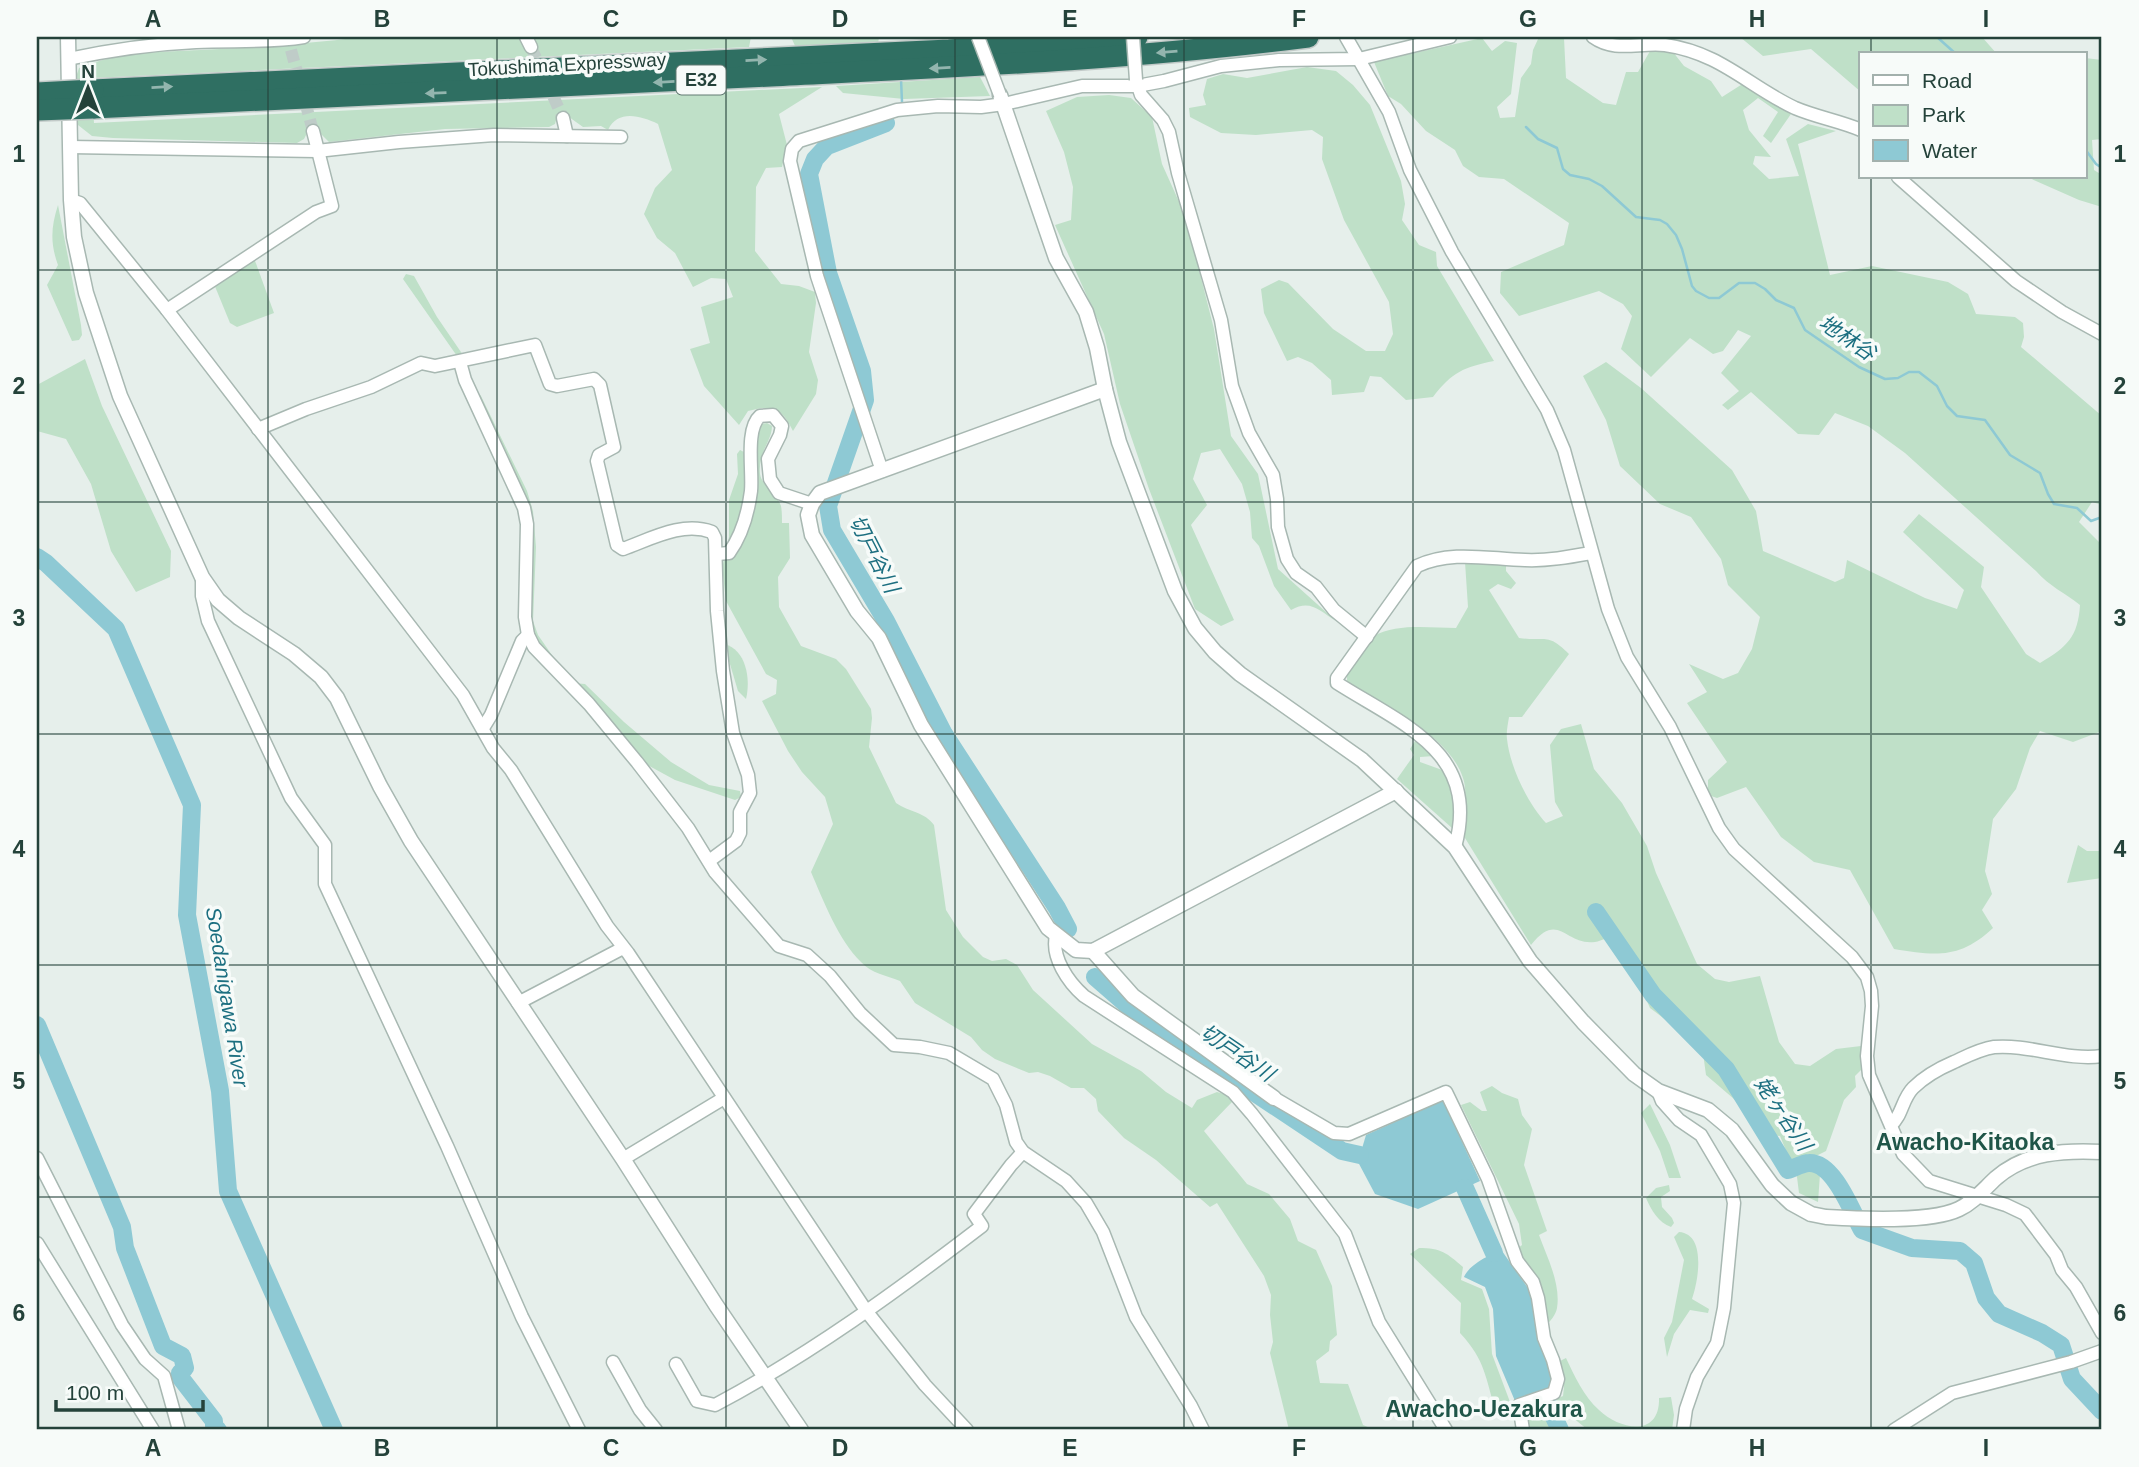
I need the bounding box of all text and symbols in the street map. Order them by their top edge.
text: A [145,6,161,32]
text: B [374,6,390,32]
text: C [603,6,619,32]
text: D [832,6,848,32]
text: E [1062,6,1078,32]
text: F [1292,6,1306,32]
text: G [1519,6,1537,32]
text: H [1749,6,1765,32]
text: I [1983,6,1989,32]
one-way arrow [1156,47,1178,58]
street label: Tokushima Expressway [467,49,667,80]
north arrow [52,52,122,122]
legend [1859,52,2086,178]
one-way arrow [745,54,767,65]
text: N [81,61,95,82]
one-way arrow [929,63,951,74]
road number: E32 [676,66,726,94]
text: Road [1922,69,1972,92]
one-way arrow [652,76,674,87]
one-way arrow [151,82,173,93]
one-way arrow [425,87,447,98]
text: Park [1922,103,1966,126]
text: Water [1922,139,1977,162]
text: 1 [13,141,26,167]
text: 1 [2114,141,2127,167]
water label: 地林谷 [1815,310,1881,366]
text: 2 [13,373,25,399]
text: 2 [2114,373,2126,399]
water label: 切戸谷川 [845,511,905,598]
text: 3 [13,605,25,631]
text: 3 [2114,605,2126,631]
text: 4 [13,836,26,862]
text: 4 [2114,836,2127,862]
water label: Soedanigawa River [202,905,253,1090]
water label: 切戸谷川 [1196,1020,1280,1087]
text: 5 [13,1068,26,1094]
text: 5 [2114,1068,2127,1094]
water label: 姥ヶ谷川 [1750,1072,1818,1157]
district label: Awacho-Kitaoka [1876,1129,2054,1155]
text: 6 [13,1300,25,1326]
text: 6 [2114,1300,2126,1326]
scale bar [56,1369,203,1413]
text: 100 m [66,1381,124,1404]
district label: Awacho-Uezakura [1385,1396,1583,1422]
text: A [145,1435,161,1461]
text: B [374,1435,390,1461]
text: C [603,1435,619,1461]
text: D [832,1435,848,1461]
text: E [1062,1435,1078,1461]
text: F [1292,1435,1306,1461]
text: G [1519,1435,1537,1461]
text: H [1749,1435,1765,1461]
text: I [1983,1435,1989,1461]

